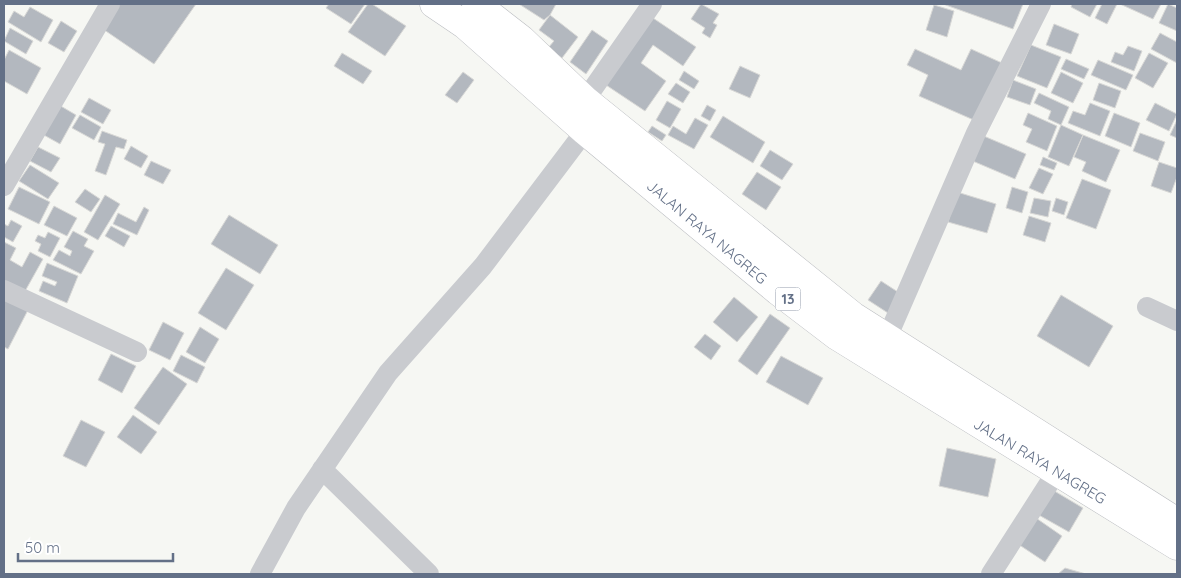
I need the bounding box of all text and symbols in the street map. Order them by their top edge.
street label: JALAN RAYA NAGREG [643,176,771,288]
road number: 13 [776,288,800,310]
street label: JALAN RAYA NAGREG [970,414,1110,508]
scale bar [18,530,172,562]
text: 50 m [25,538,60,557]

